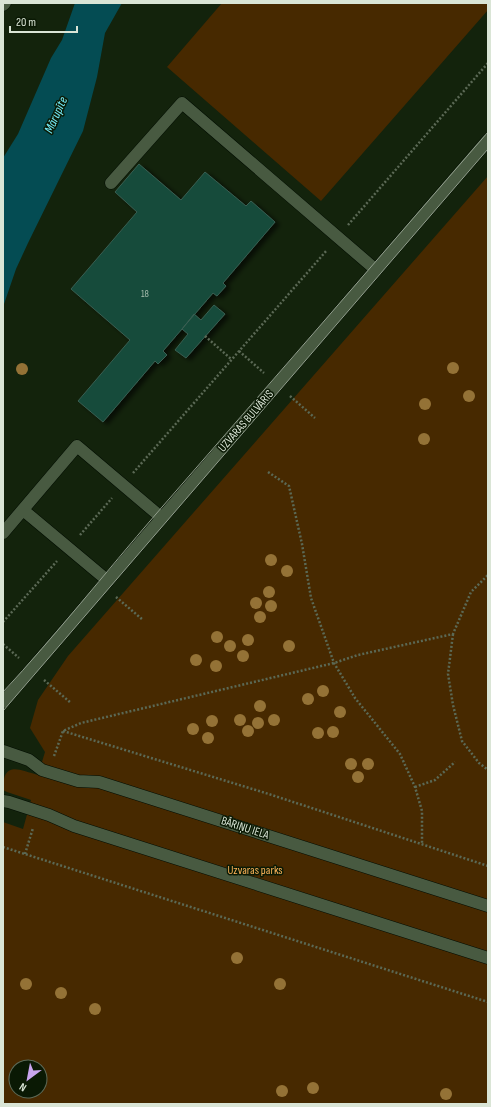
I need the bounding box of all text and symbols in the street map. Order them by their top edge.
scale bar [10,8,77,34]
text: 20 m [16,15,36,30]
water label: Mārupīte [41,94,71,136]
house number: 18 [141,288,149,300]
street label: UZVARAS BULVĀRIS [215,387,277,455]
street label: BĀRIŅU IELA [219,813,272,843]
park label: Uzvaras parks [227,863,283,878]
north arrow [8,1059,48,1099]
text: N [17,1080,29,1094]

